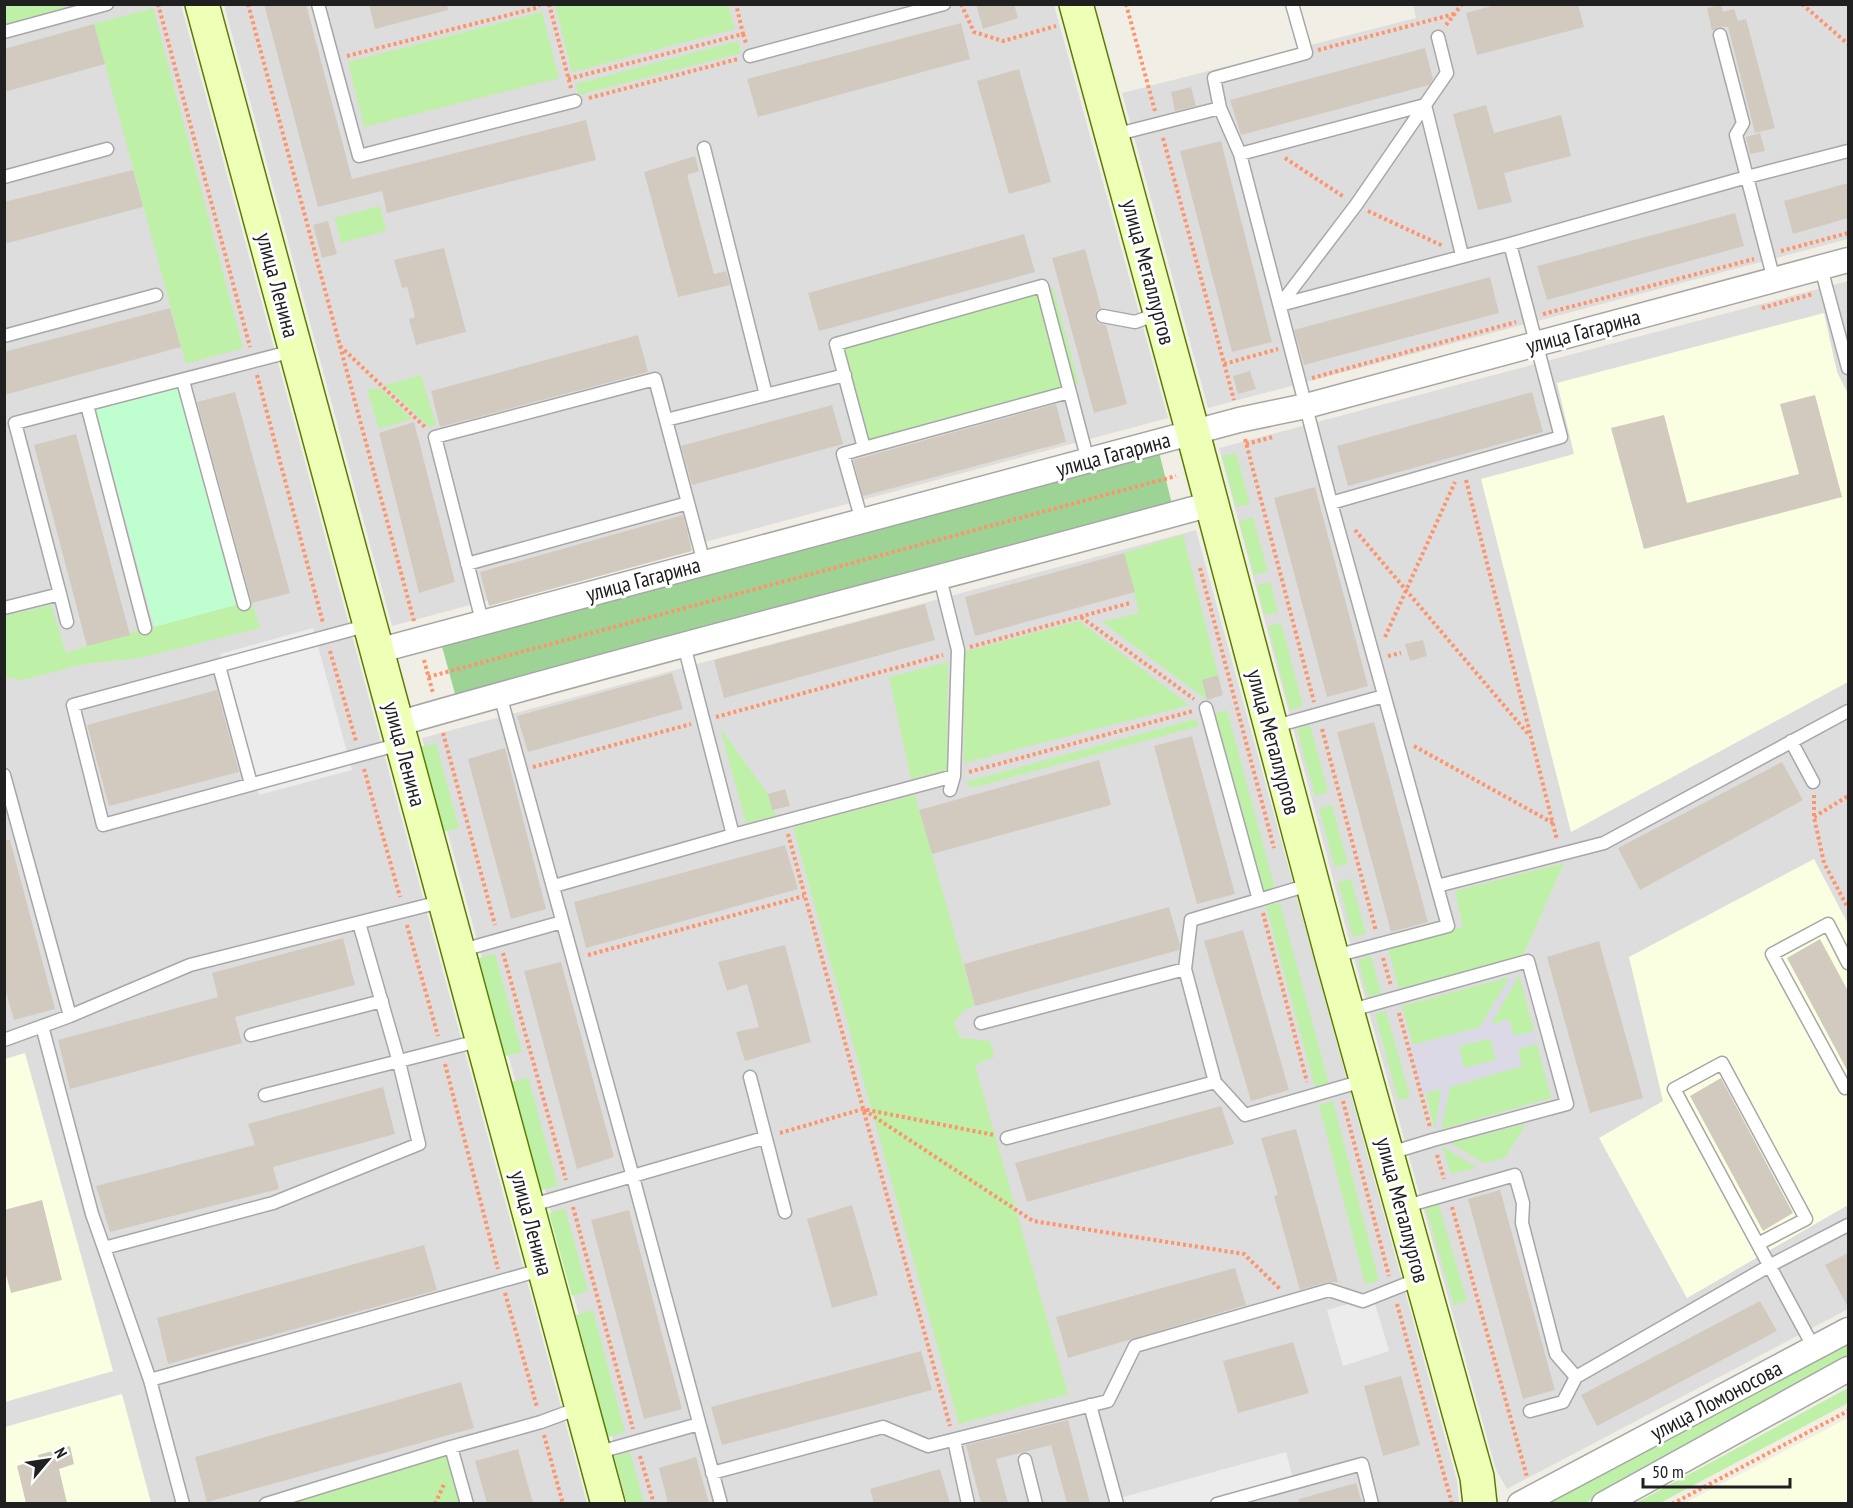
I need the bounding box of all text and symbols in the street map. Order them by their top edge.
street label: улица Металлургов [1116,196,1182,348]
street label: улица Ленина [251,229,305,341]
street label: улица Гагарина [1523,302,1643,360]
street label: улица Гагарина [1053,425,1173,483]
street label: улица Гагарина [583,550,703,608]
street label: улица Металлургов [1241,666,1307,818]
street label: улица Ленина [378,698,432,810]
street label: улица Металлургов [1370,1134,1436,1286]
street label: улица Ленина [505,1167,559,1279]
street label: улица Ломоносова [1645,1354,1787,1446]
north arrow [18,1430,78,1490]
text: N [50,1444,72,1461]
scale bar [1643,1451,1790,1489]
text: 50 m [1652,1460,1684,1483]

